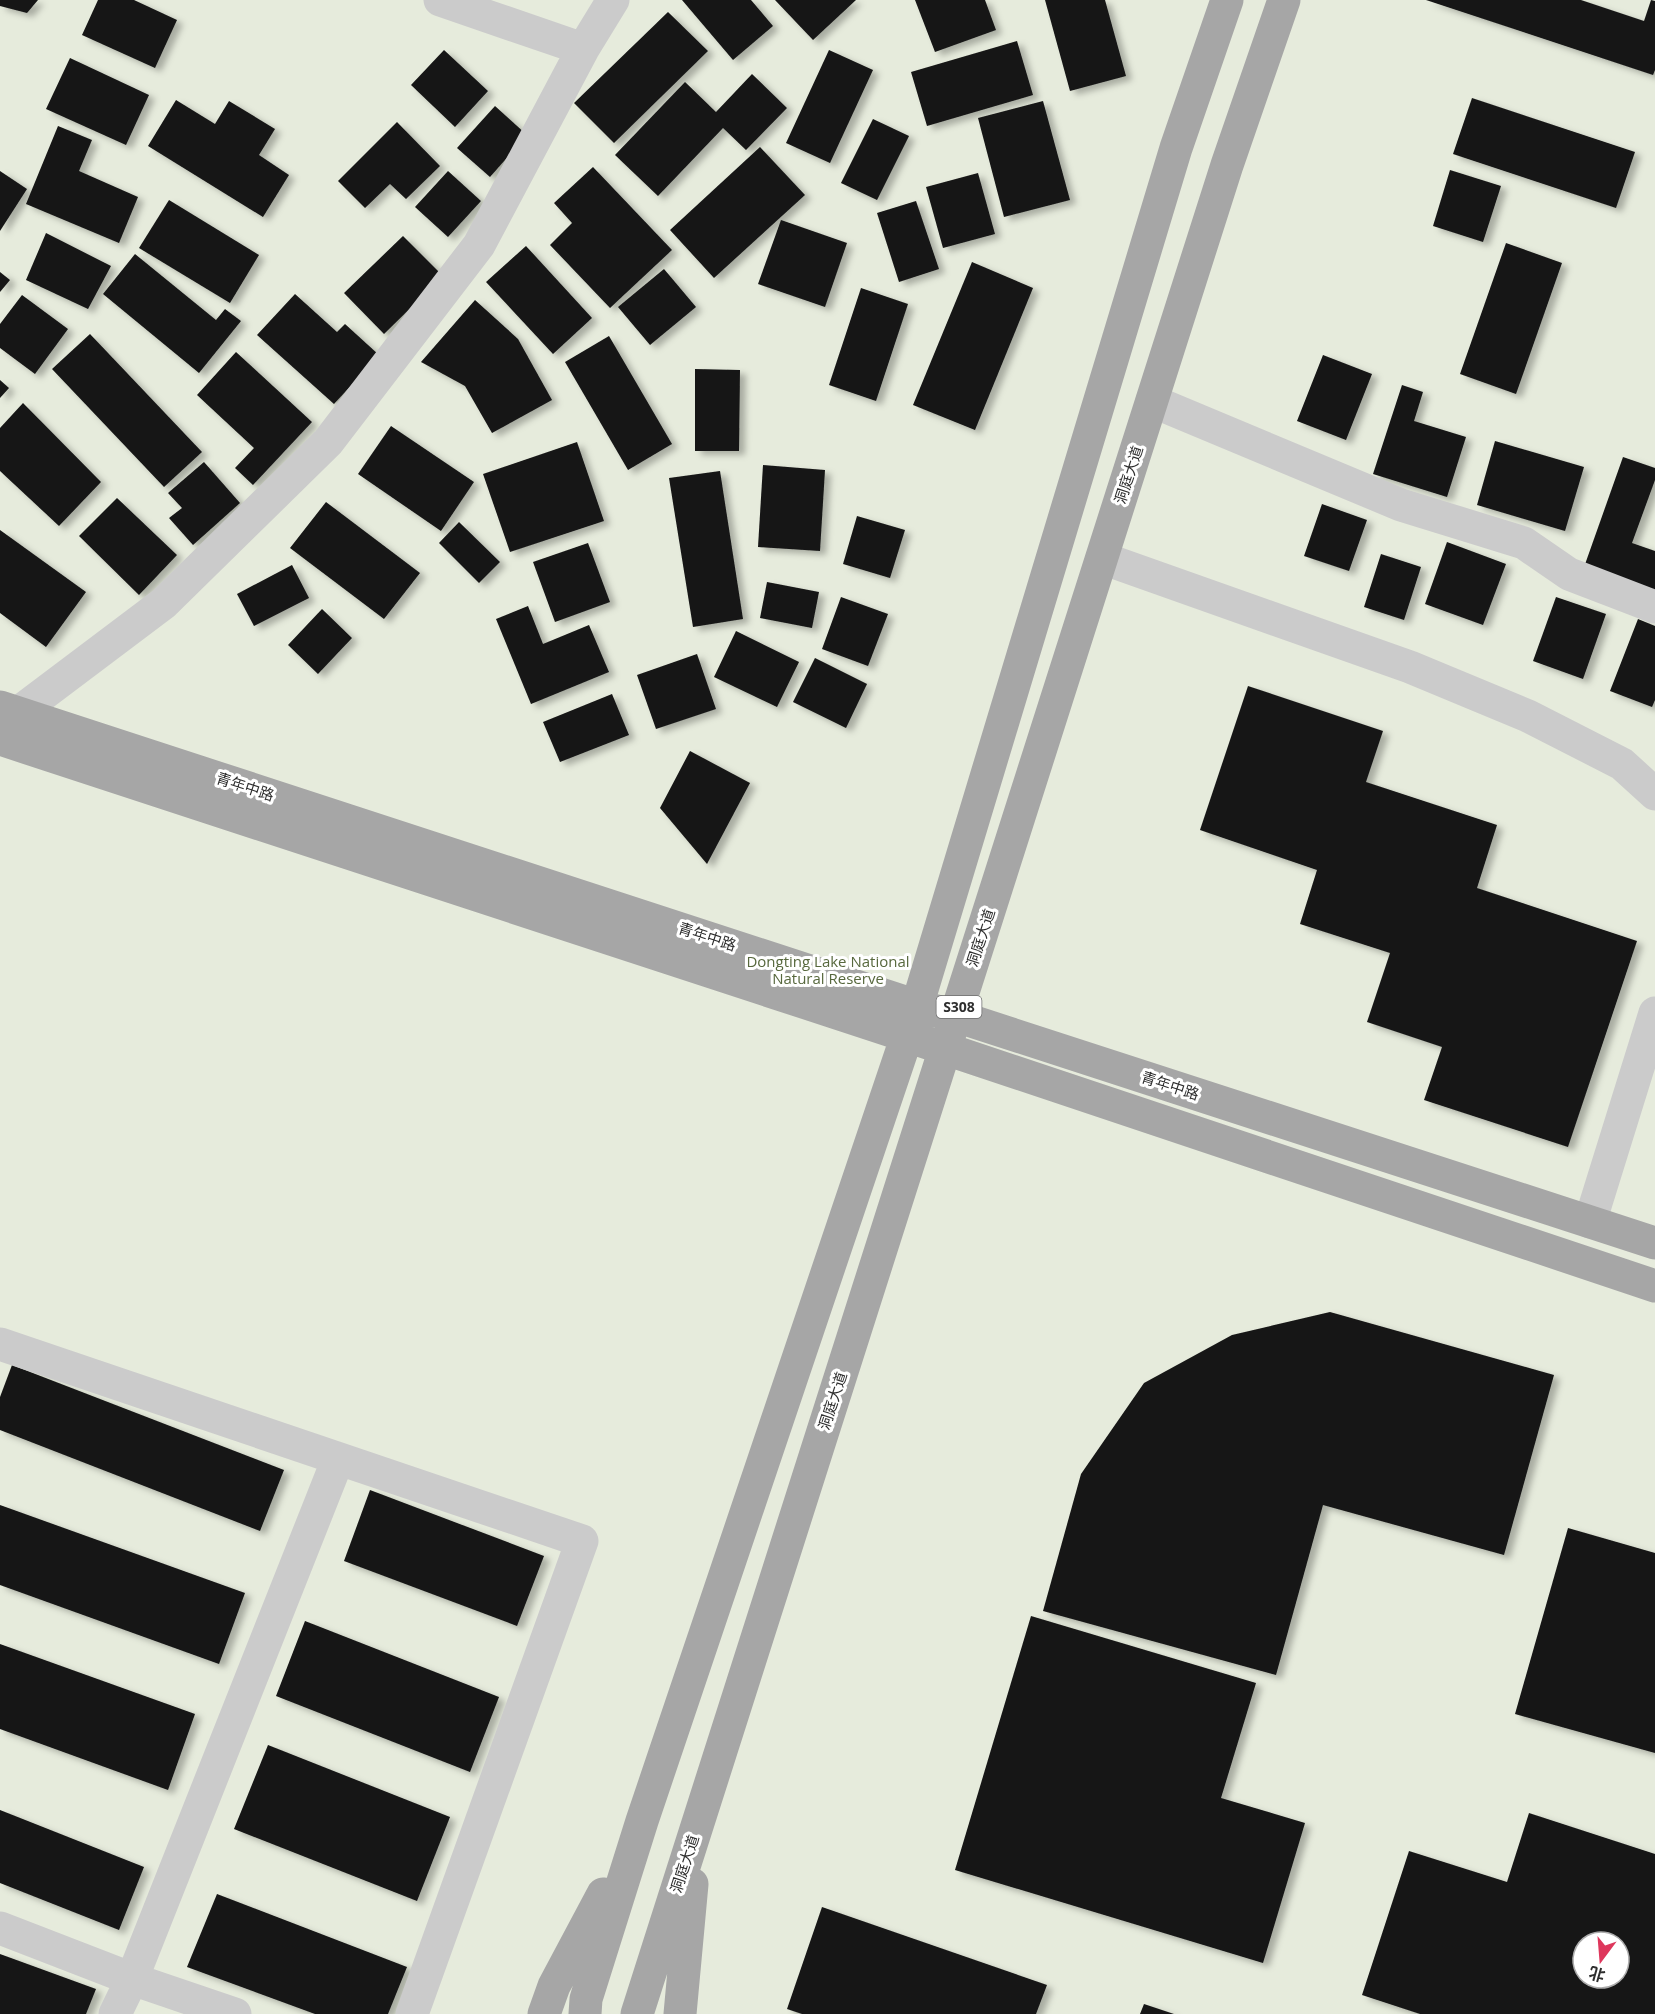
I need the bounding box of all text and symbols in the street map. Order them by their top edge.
street label: 洞庭大道 [1109,443,1147,506]
street label: 青年中路 [214,767,277,805]
street label: 洞庭大道 [961,906,999,969]
street label: 青年中路 [676,917,739,955]
park label: Dongting Lake National Natural Reserve [746,951,910,988]
road number: S308 [936,996,982,1018]
street label: 青年中路 [1139,1066,1202,1104]
street label: 洞庭大道 [813,1369,851,1432]
street label: 洞庭大道 [665,1832,703,1895]
north arrow [1571,1930,1631,1990]
text: 北 [1586,1962,1608,1987]

